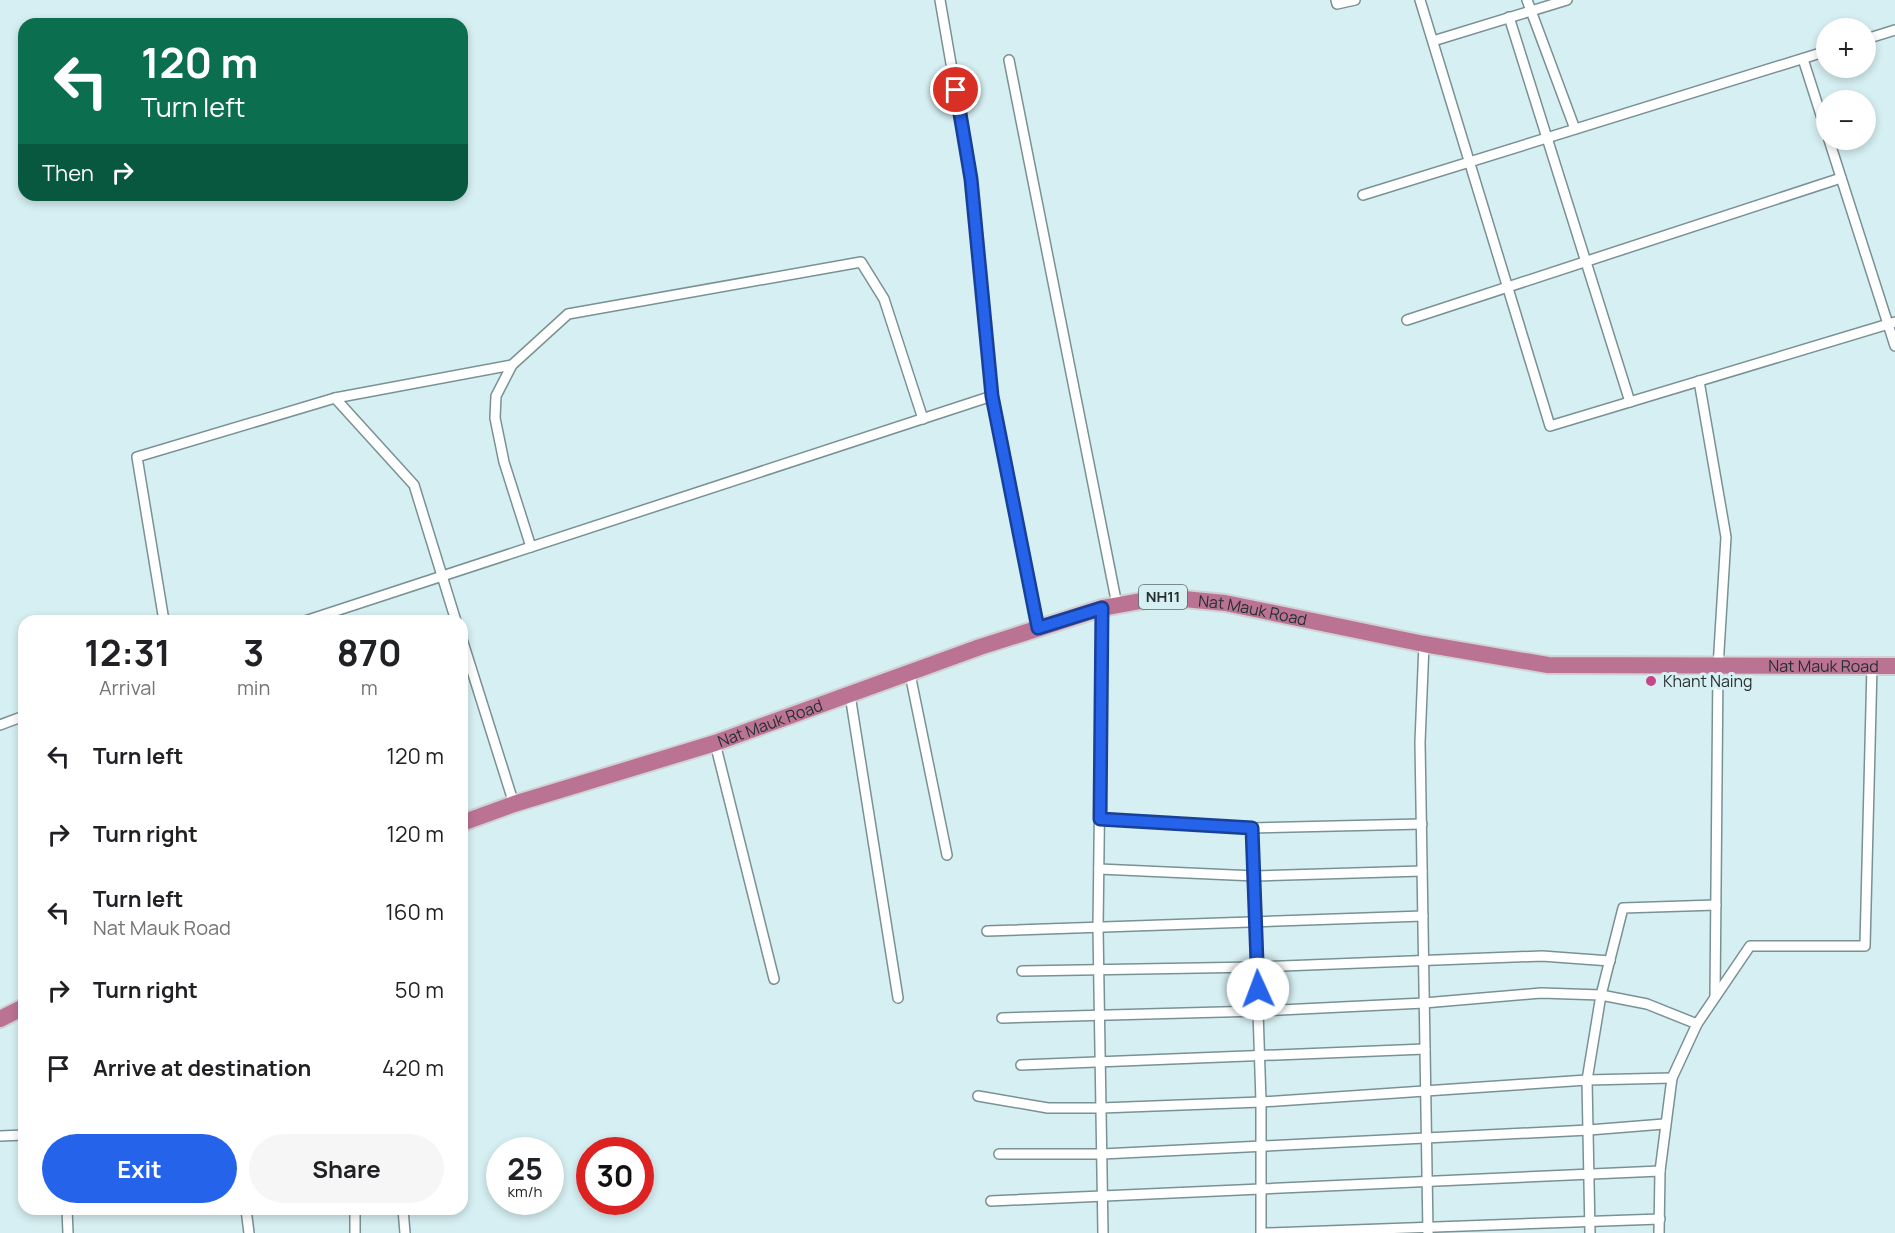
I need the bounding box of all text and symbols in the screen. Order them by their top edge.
map controls [1816,18,1876,150]
button: + [1816,18,1876,78]
text: 120 m [141,33,258,91]
icon: left [42,42,120,120]
pin [930,64,981,115]
icon: arrive [939,73,972,106]
text: Turn left [141,88,245,125]
button: − [1816,90,1876,150]
icon: right [106,156,139,189]
text: Then [42,158,94,188]
road number: NH11 [1139,585,1187,609]
street label: Nat Mauk Road [1197,589,1309,631]
text: 12:31 [84,628,171,677]
text: 3 [243,628,264,677]
text: 870 [337,628,402,677]
street label: Nat Mauk Road [1768,655,1879,677]
place label: Khant Naing [1663,670,1753,692]
text: Arrival [99,674,156,701]
text: min [237,674,270,701]
text: m [361,674,378,701]
marker: Khant Naing [1644,674,1658,688]
street label: Nat Mauk Road [714,694,826,752]
icon: left [42,740,75,773]
text: Turn left [93,741,183,771]
text: 120 m [386,741,444,771]
icon: right [42,818,75,851]
text: Turn right [93,819,198,849]
text: 120 m [386,819,444,849]
text: Turn left [93,884,183,914]
icon: left [42,896,75,929]
text: 160 m [385,897,444,927]
text: Nat Mauk Road [93,914,231,941]
position arrow [1226,957,1290,1021]
icon: right [42,974,75,1007]
text: Turn right [93,975,198,1005]
text: 50 m [395,975,444,1005]
icon: arrive [42,1052,75,1085]
text: Arrive at destination [93,1053,311,1083]
text: 420 m [382,1053,444,1083]
button: Exit [42,1134,237,1203]
button: Share [249,1134,444,1203]
speed limit sign: 30 [576,1137,654,1215]
text: 25 [507,1148,543,1189]
text: km/h [508,1181,542,1202]

